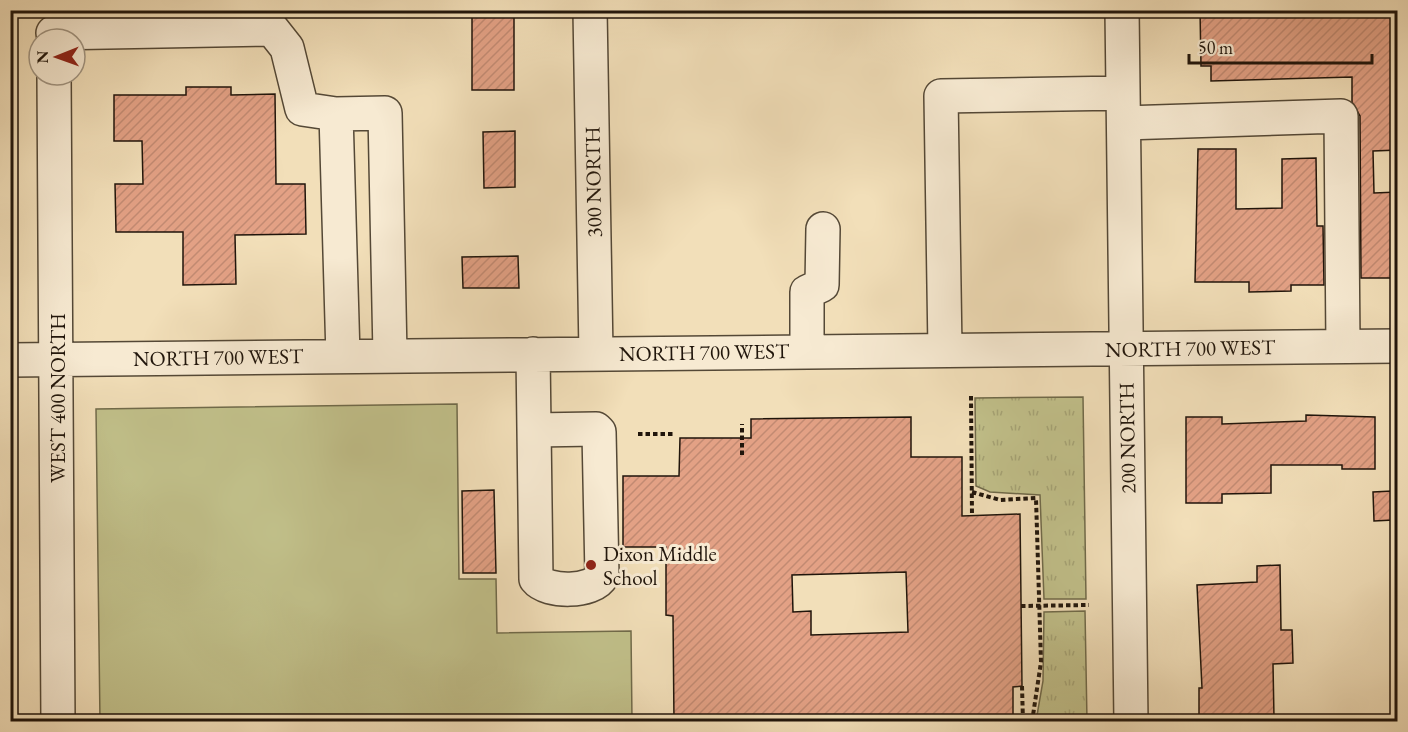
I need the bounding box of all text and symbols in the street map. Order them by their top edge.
north arrow [27,27,87,87]
scale bar [1189,27,1372,65]
text: 50 m [1198,36,1233,59]
text: N [32,51,53,64]
street label: 300 NORTH [579,126,607,238]
street label: WEST 400 NORTH [44,313,71,483]
street label: NORTH 700 WEST [1105,333,1276,363]
street label: NORTH 700 WEST [619,337,790,367]
street label: NORTH 700 WEST [133,342,304,372]
street label: 200 NORTH [1113,382,1141,494]
place label: Dixon Middle School [603,540,717,591]
marker: Dixon Middle School [584,558,598,572]

